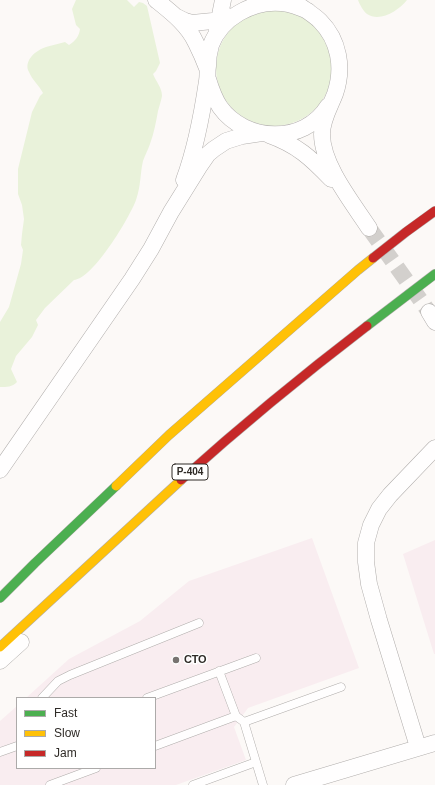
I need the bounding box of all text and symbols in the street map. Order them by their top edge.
road number: Р-404 [172,464,208,480]
place label: СТО [184,653,207,667]
marker: СТО [171,655,181,665]
legend [16,697,156,769]
text: Fast [54,706,77,720]
text: Slow [54,726,80,740]
text: Jam [54,746,77,760]

